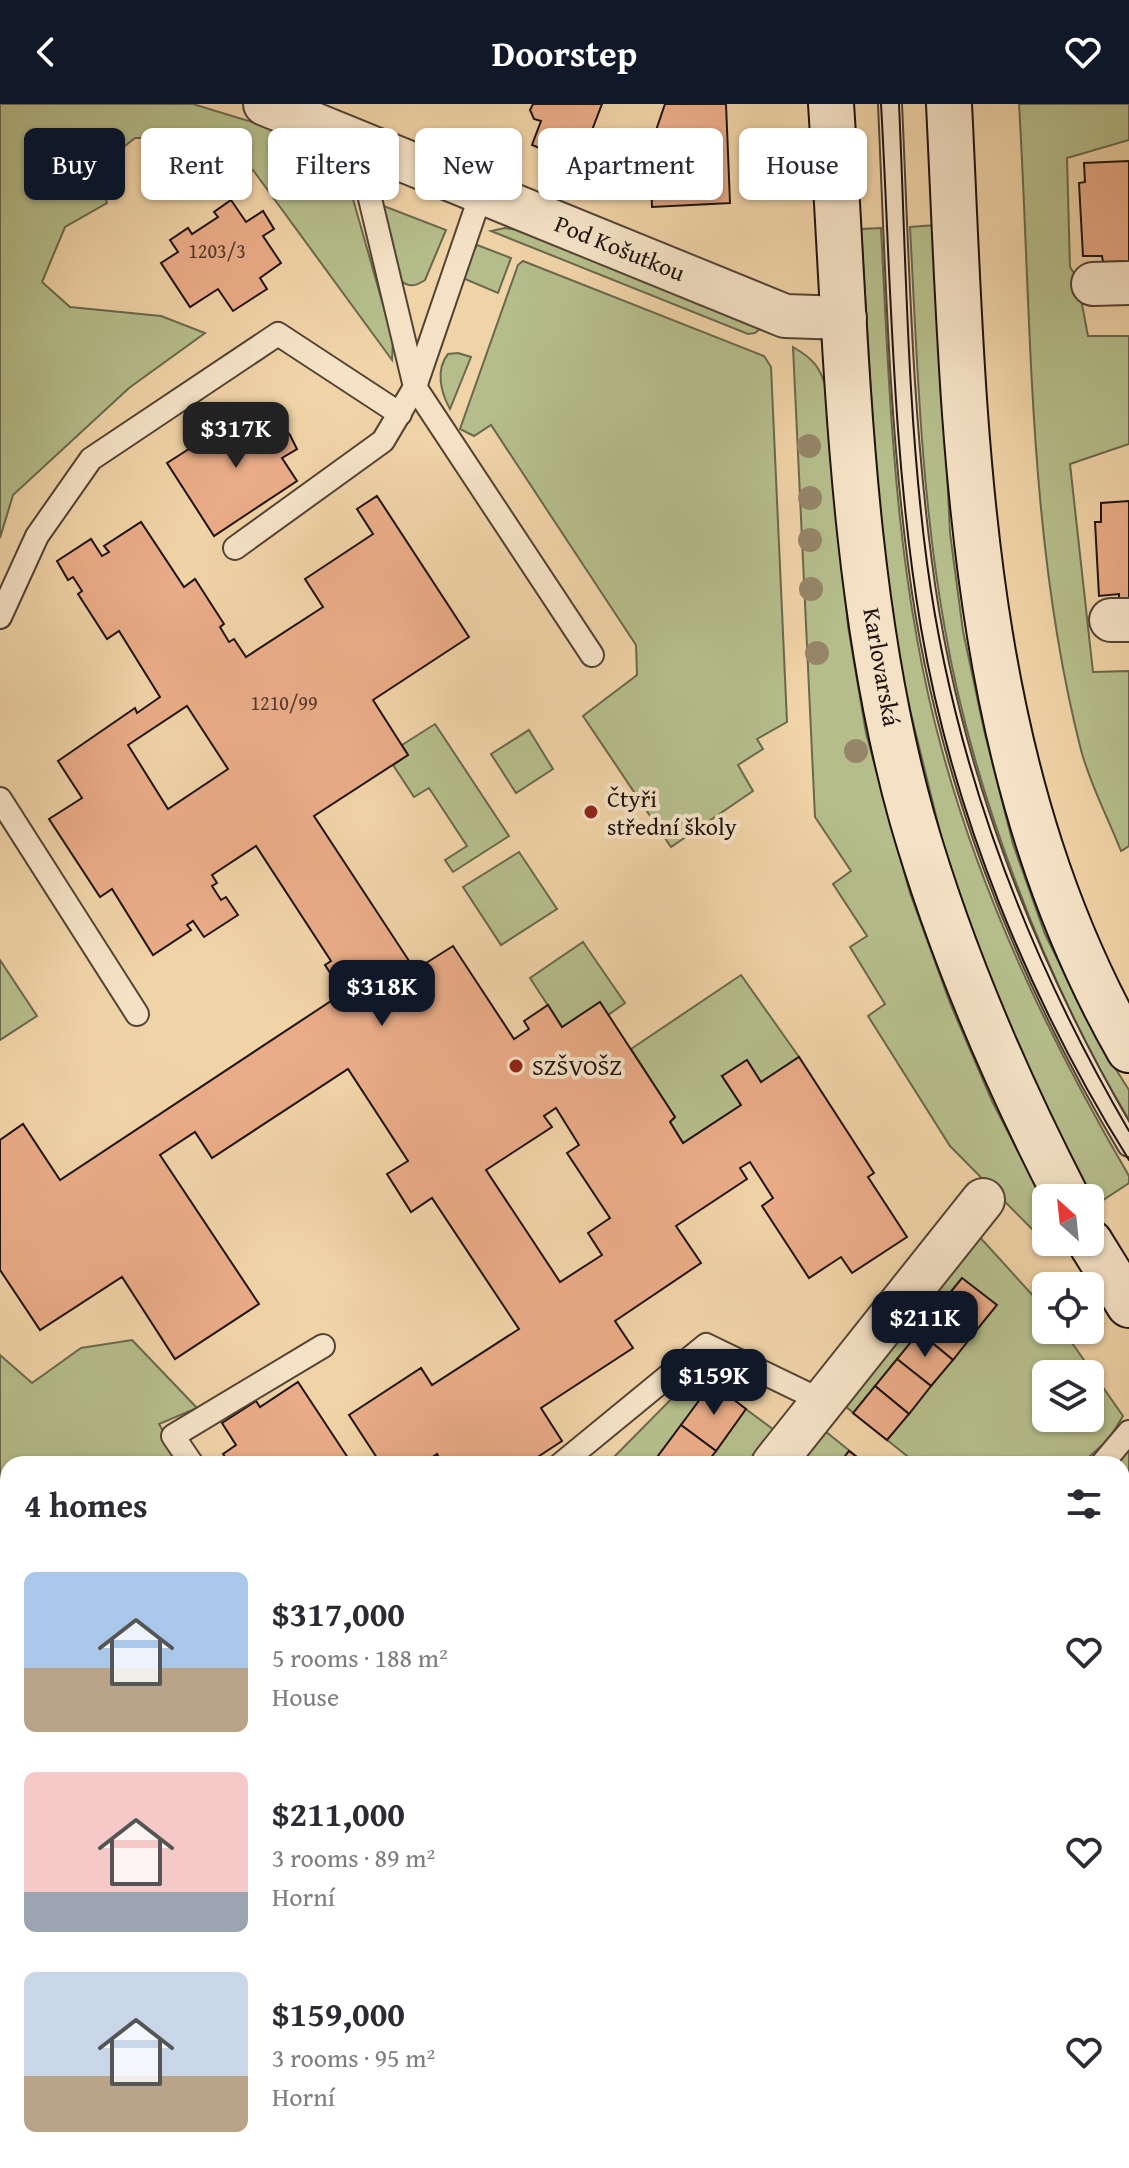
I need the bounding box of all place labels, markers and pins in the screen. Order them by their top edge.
pin: $317K [180,402,292,470]
place label: Čtyři střední školy [607,781,737,844]
marker: Čtyři střední školy [582,803,600,821]
pin: $318K [326,960,438,1028]
place label: SZŠVOŠZ [532,1049,622,1084]
marker: SZŠVOŠZ [507,1057,525,1075]
pin: $211K [869,1291,981,1359]
pin: $159K [658,1349,770,1417]

